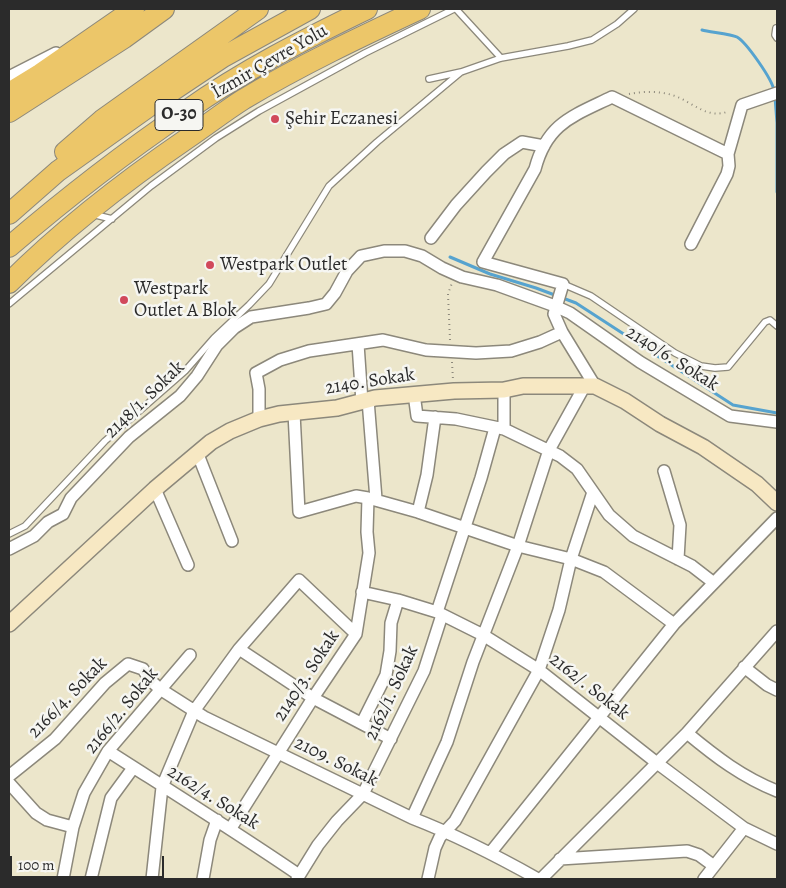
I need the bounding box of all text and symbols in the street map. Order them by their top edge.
street label: İzmir Çevre Yolu [208,20,332,104]
road number: O-30 [155,100,203,130]
place label: Şehir Eczanesi [285,108,398,130]
marker: Şehir Eczanesi [269,113,281,125]
place label: Westpark Outlet [220,254,347,276]
marker: Westpark Outlet [204,259,216,271]
place label: Westpark Outlet A Blok [134,278,237,322]
marker: Westpark Outlet A Blok [118,294,130,306]
street label: 2140/6. Sokak [621,321,723,397]
street label: 2148/1. Sokak [100,356,190,444]
street label: 2140. Sokak [324,364,416,400]
street label: 2140/3. Sokak [269,626,345,726]
street label: 2162/1. Sokak [360,642,424,744]
street label: 2162/. Sokak [544,649,634,725]
street label: 2166/4. Sokak [24,653,112,743]
street label: 2166/2. Sokak [80,663,164,759]
street label: 2109. Sokak [290,732,382,792]
street label: 2162/4. Sokak [163,761,263,835]
scale bar [12,846,166,878]
text: 100 m [18,855,55,875]

